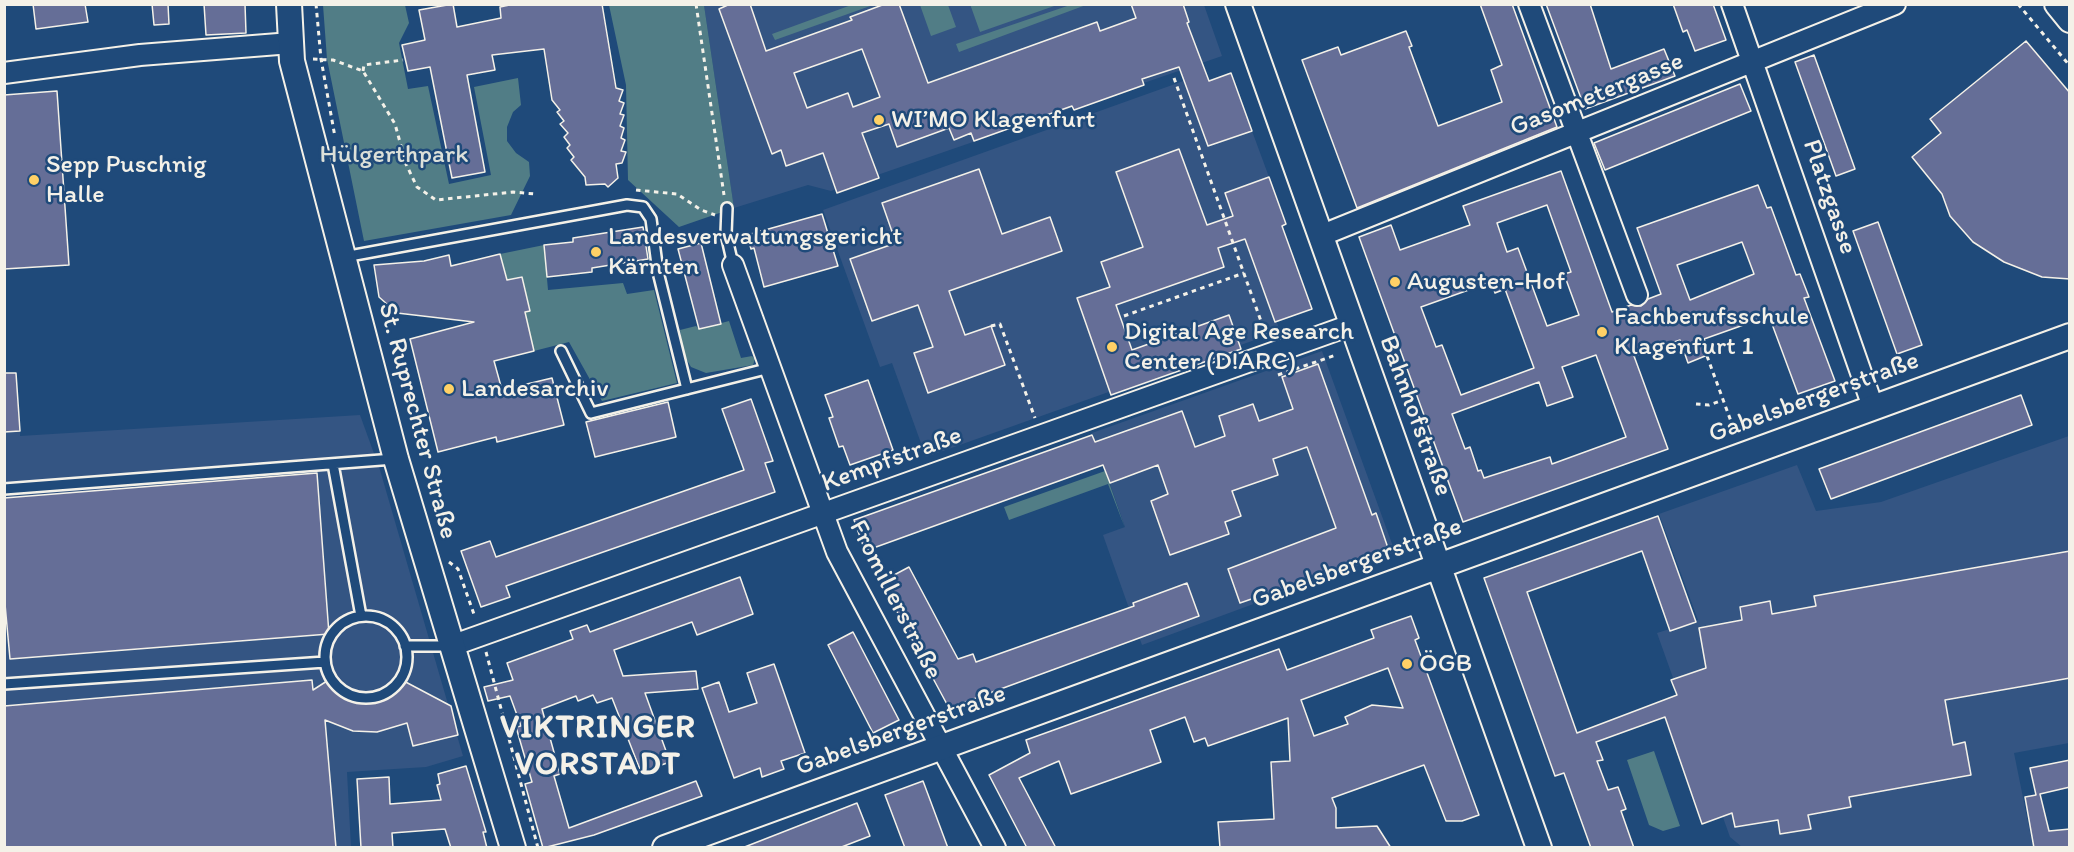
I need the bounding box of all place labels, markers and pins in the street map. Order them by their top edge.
place label: WI’MO Klagenfurt [891,104,1095,136]
marker: WI’MO Klagenfurt [872,113,886,127]
place label: Sepp Puschnig Halle [46,149,206,210]
marker: Sepp Puschnig Halle [27,173,41,187]
place label: Landesverwaltungsgericht Kärnten [608,221,902,282]
marker: Landesverwaltungsgericht Kärnten [589,245,603,259]
place label: Augusten-Hof [1407,266,1565,298]
marker: Augusten-Hof [1388,275,1402,289]
place label: Fachberufsschule Klagenfurt 1 [1614,301,1809,362]
place label: Digital Age Research Center (D!ARC) [1124,316,1354,378]
marker: Fachberufsschule Klagenfurt 1 [1595,325,1609,339]
marker: Digital Age Research Center (D!ARC) [1105,340,1119,354]
place label: Landesarchiv [461,373,608,405]
marker: Landesarchiv [442,382,456,396]
place label: ÖGB [1419,648,1472,680]
marker: ÖGB [1400,657,1414,671]

